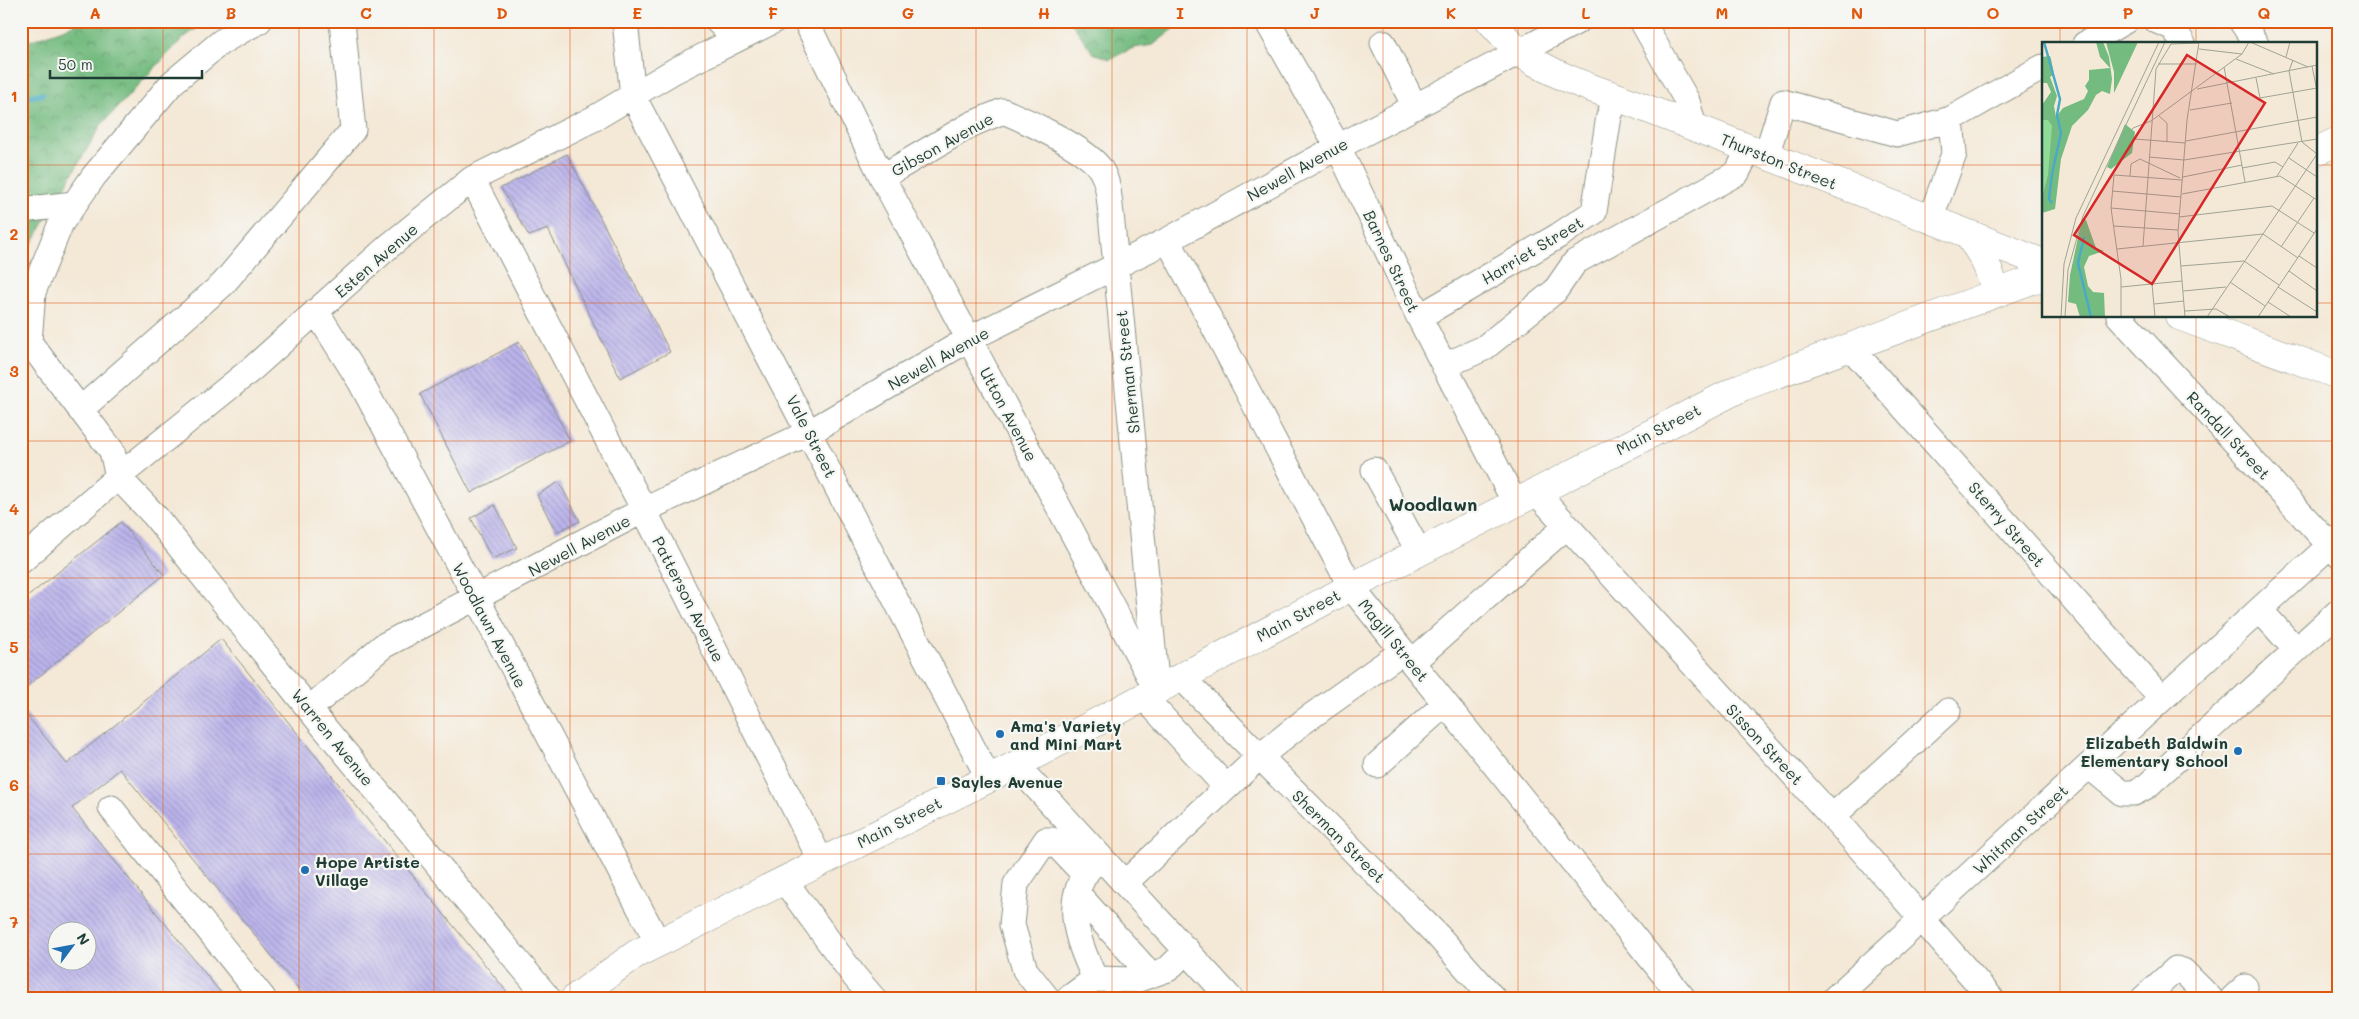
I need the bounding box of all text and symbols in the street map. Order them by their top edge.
text: A [89,2,101,23]
text: B [226,2,236,23]
text: C [360,2,372,23]
text: D [496,2,508,23]
text: E [632,2,642,23]
text: F [768,2,778,23]
text: G [902,2,914,23]
text: H [1038,2,1050,23]
text: I [1176,2,1184,23]
text: J [1310,2,1320,23]
text: K [1446,2,1456,23]
text: L [1581,2,1591,23]
text: M [1716,2,1728,23]
text: N [1851,2,1863,23]
text: O [1987,2,2000,23]
text: P [2123,2,2134,23]
text: Q [2258,2,2271,23]
inset map [2042,42,2316,318]
scale bar [50,48,202,80]
text: 50 m [58,54,93,74]
text: 1 [10,85,18,106]
street label: Gibson Avenue [887,107,997,181]
street label: Thurston Street [1718,128,1840,194]
street label: Newell Avenue [1243,133,1351,205]
street label: Barnes Street [1359,206,1425,316]
street label: Harriet Street [1477,211,1587,289]
street label: Esten Avenue [330,218,422,302]
text: 2 [10,223,19,244]
street label: Sherman Street [1110,309,1144,435]
street label: Newell Avenue [884,322,992,394]
text: 3 [9,360,19,381]
street label: Utton Avenue [975,363,1043,465]
street label: Randall Street [2183,386,2275,484]
street label: Vale Street [782,391,842,481]
street label: Main Street [1612,399,1704,459]
street label: Sterry Street [1964,477,2050,571]
district label: Woodlawn [1389,492,1477,516]
text: 4 [9,498,19,519]
street label: Newell Avenue [524,509,634,581]
street label: Patterson Avenue [648,533,730,665]
street label: Woodlawn Avenue [448,559,532,691]
street label: Main Street [1252,584,1344,646]
street label: Magill Street [1354,594,1434,686]
text: 5 [9,636,19,657]
street label: Warren Avenue [287,684,379,790]
street label: Sisson Street [1722,699,1808,789]
place label: Ama's Variety and Mini Mart [1010,715,1122,754]
marker: Ama's Variety and Mini Mart [994,728,1006,740]
place label: Elizabeth Baldwin Elementary School [2080,732,2228,771]
marker: Elizabeth Baldwin Elementary School [2232,745,2244,757]
place label: Sayles Avenue [951,771,1063,792]
text: 6 [9,774,19,795]
marker: Sayles Avenue [935,775,947,787]
street label: Whitman Street [1968,780,2072,878]
street label: Sherman Street [1288,785,1390,887]
street label: Main Street [853,792,945,852]
place label: Hope Artiste Village [315,851,420,890]
marker: Hope Artiste Village [299,864,311,876]
text: 7 [10,911,19,932]
north arrow [48,922,98,972]
text: N [73,929,94,948]

